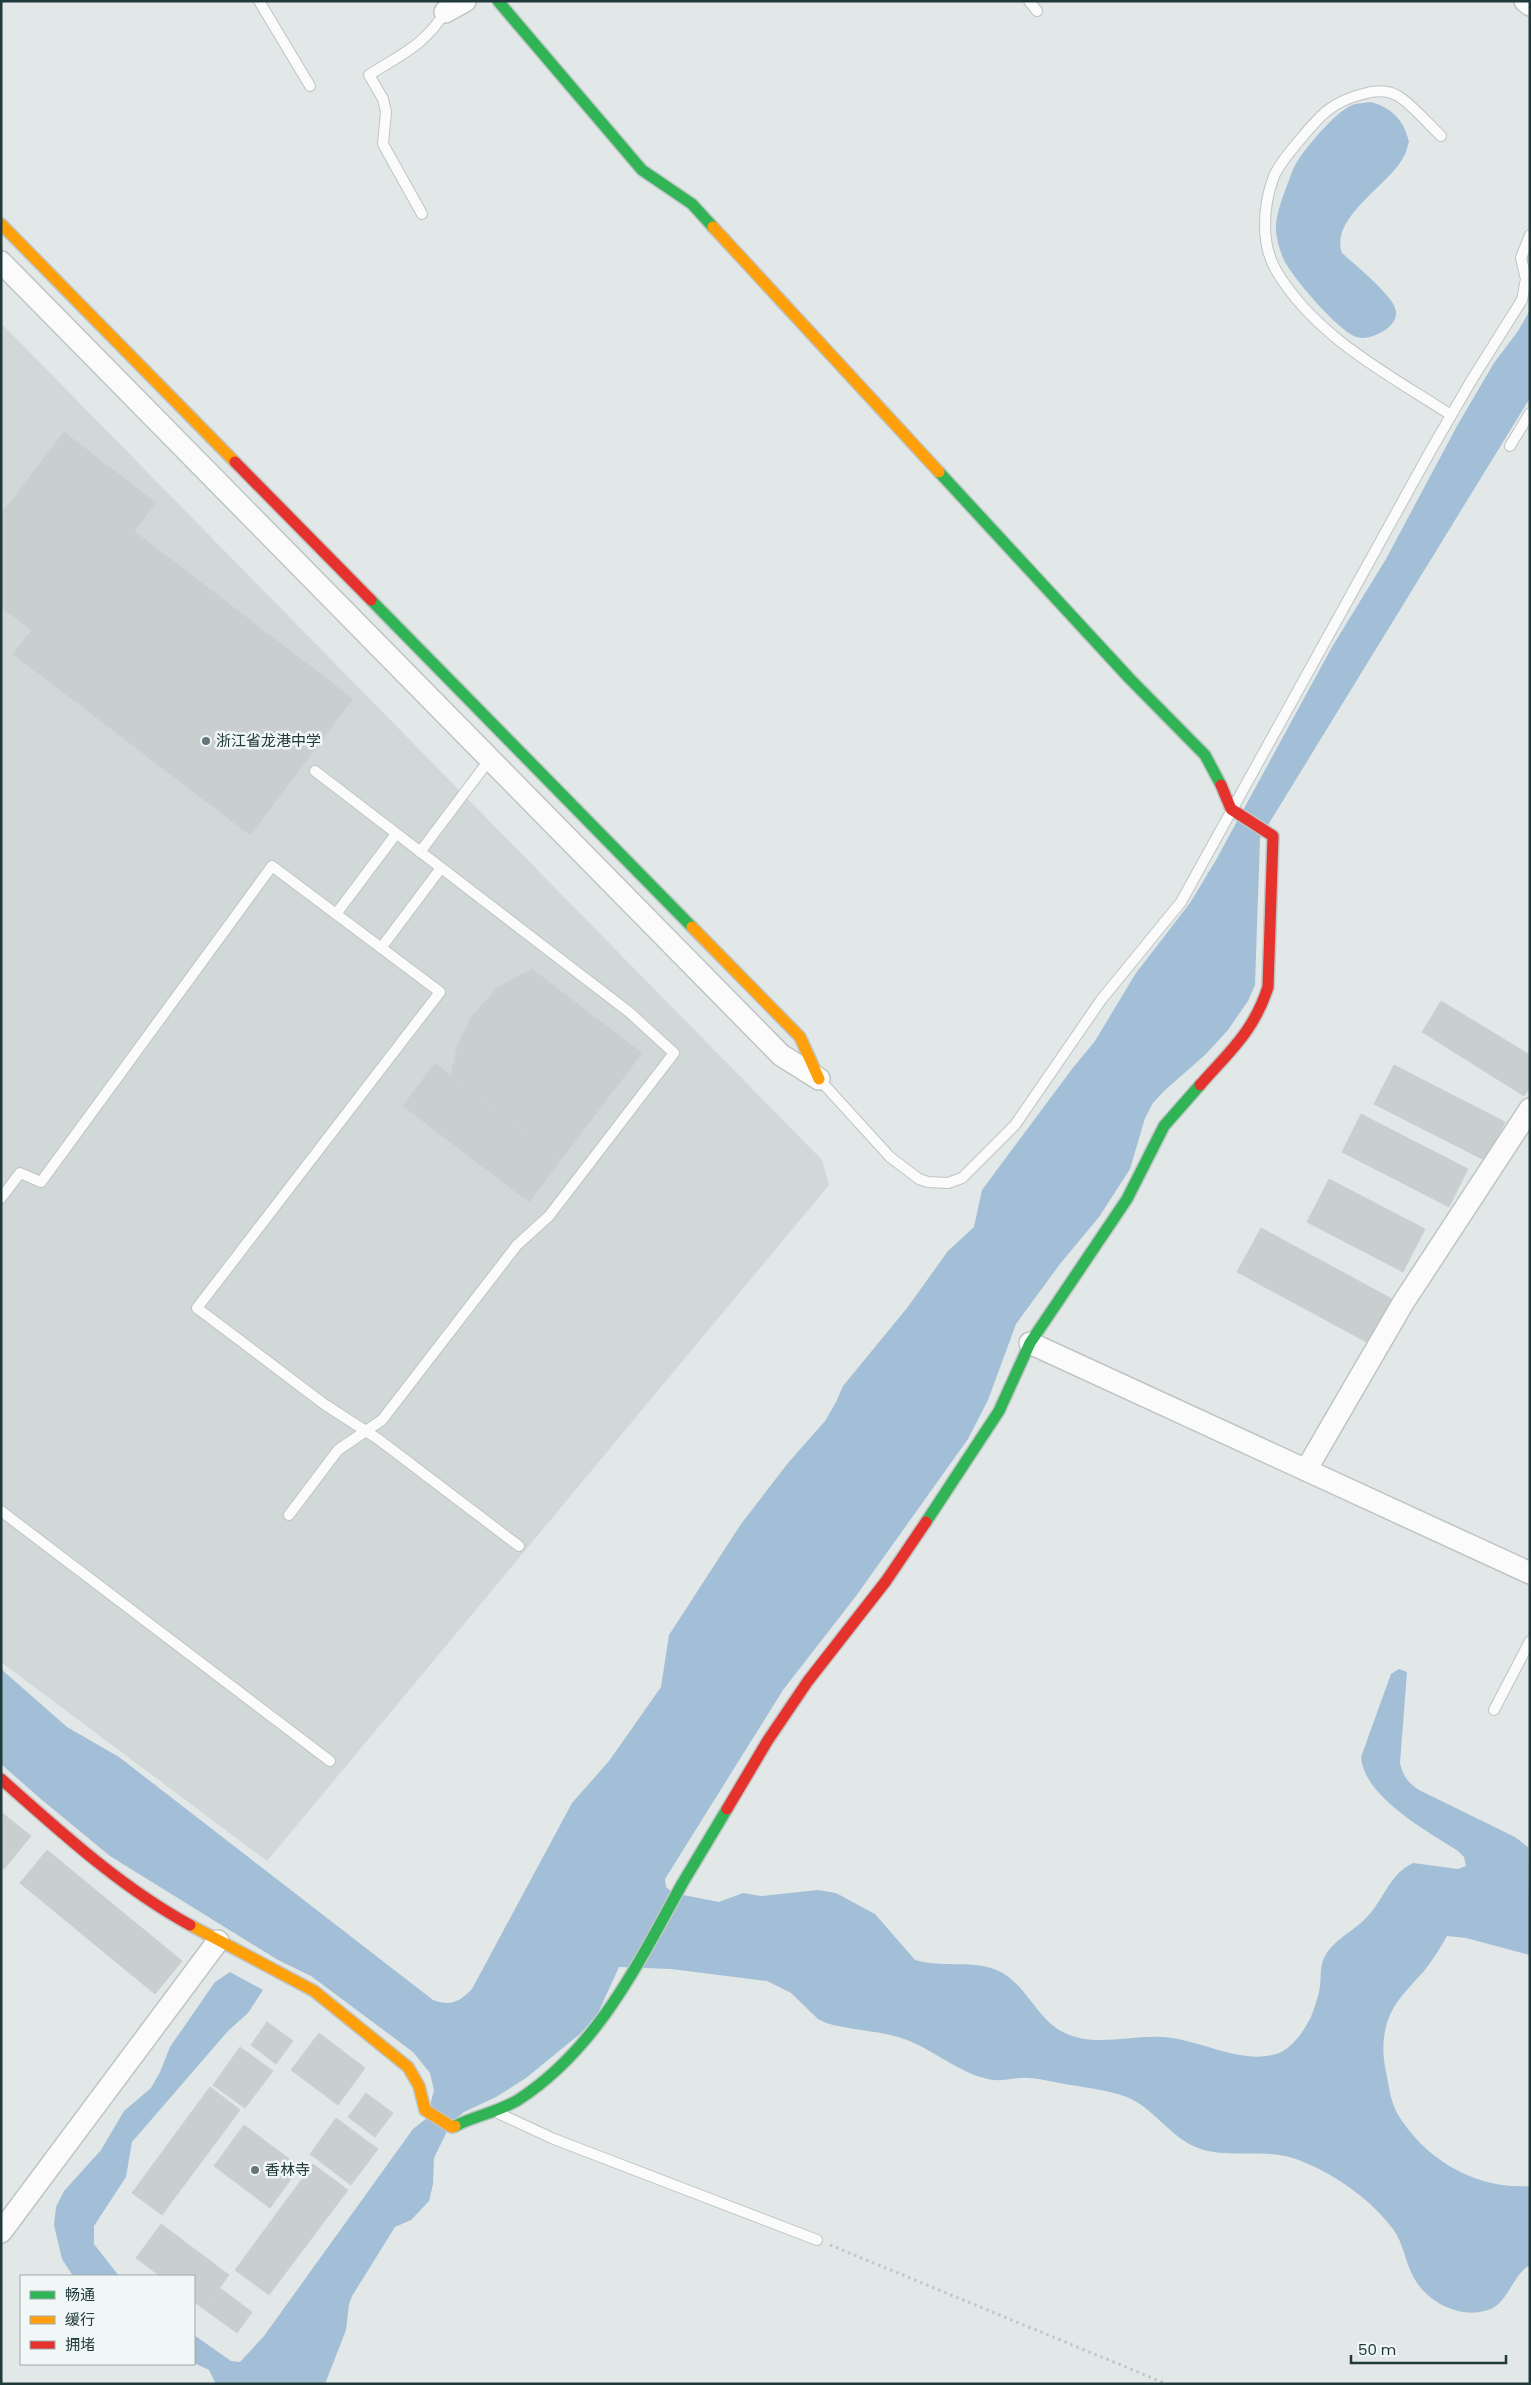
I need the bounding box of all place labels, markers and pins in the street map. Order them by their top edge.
place label: 浙江省龙港中学 [216,730,321,751]
marker: 浙江省龙港中学 [200,735,212,747]
place label: 香林寺 [265,2159,310,2180]
marker: 香林寺 [249,2164,261,2176]

